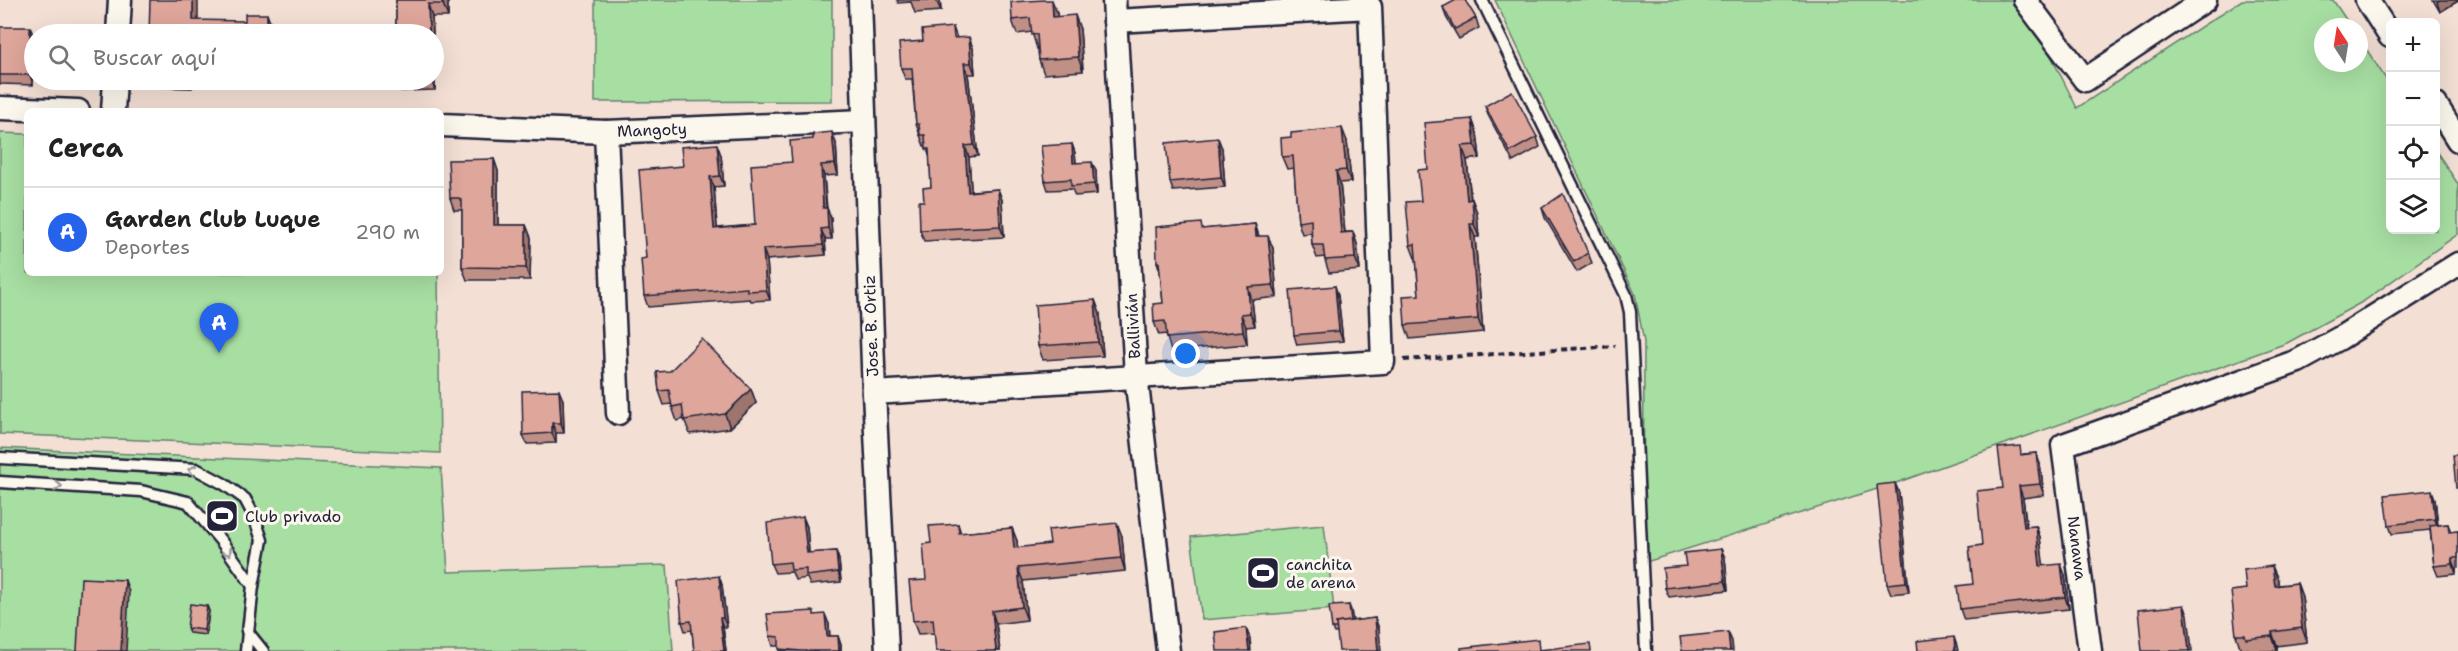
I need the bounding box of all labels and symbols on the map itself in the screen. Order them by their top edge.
north arrow [2314,18,2368,72]
street label: Mangoty [617,118,687,142]
street label: Jose. B. Ortiz [859,275,883,377]
street label: Ballivián [1121,293,1145,359]
pin: A [200,304,238,353]
your location [1171,339,1200,368]
one-way arrow [187,464,197,477]
one-way arrow [54,479,63,492]
sports icon: Club privado [204,498,240,534]
place label: Club privado [245,506,341,527]
street label: Nanawa [2063,515,2091,581]
one-way arrow [221,545,232,556]
place label: canchita de arena [1286,554,1356,593]
sports icon: canchita de arena [1245,555,1281,591]

